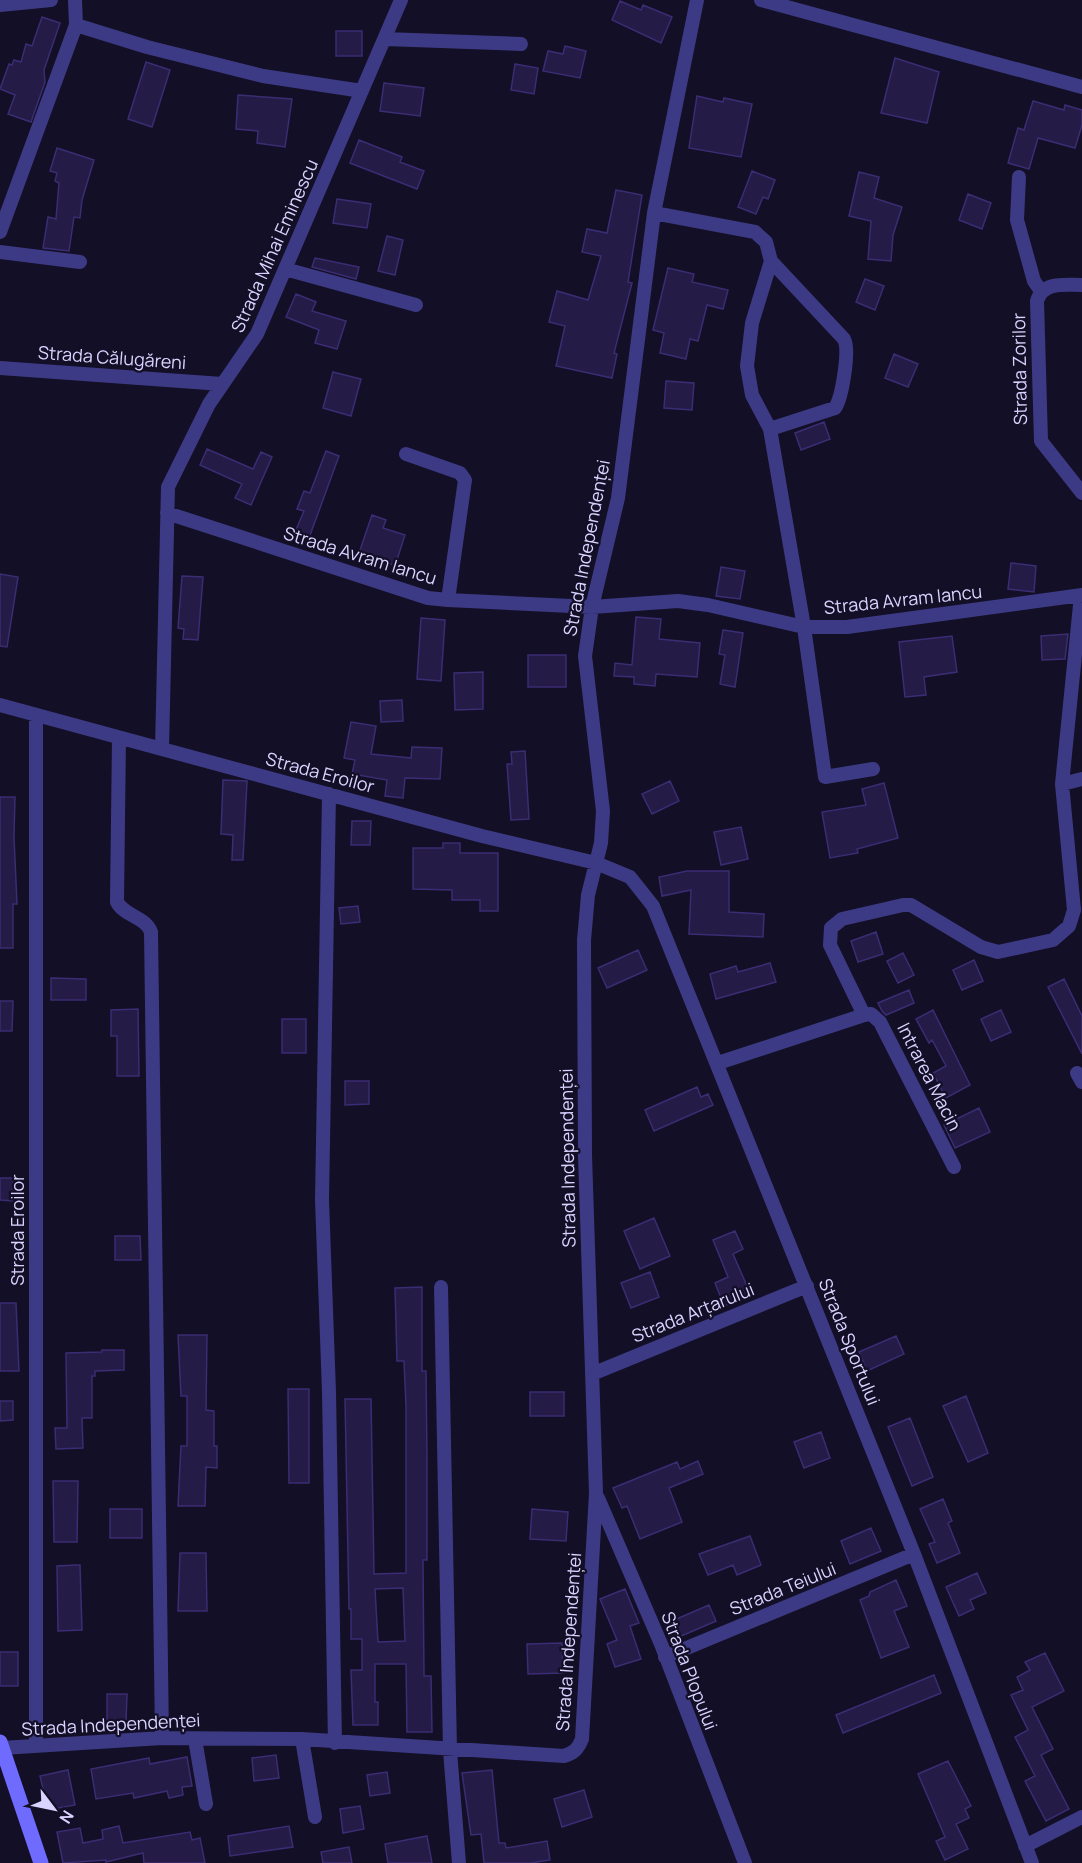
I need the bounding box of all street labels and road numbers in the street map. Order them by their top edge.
street label: Strada Mihai Eminescu [225,155,323,336]
street label: Strada Zorilor [1006,312,1032,425]
street label: Strada Călugăreni [37,340,187,374]
street label: Strada Independenței [557,458,615,638]
street label: Strada Avram Iancu [281,520,440,590]
street label: Strada Avram Iancu [823,579,983,619]
street label: Strada Eroilor [263,746,378,798]
street label: Intrarea Macin [892,1018,967,1135]
street label: Strada Independenței [553,1068,581,1248]
street label: Strada Eroilor [5,1174,29,1286]
street label: Strada Sportului [814,1275,886,1409]
street label: Strada Arțarului [628,1277,757,1348]
street label: Strada Independenței [550,1552,586,1732]
street label: Strada Teiului [726,1556,839,1620]
street label: Strada Plopului [656,1608,724,1733]
street label: Strada Independenței [21,1707,201,1741]

